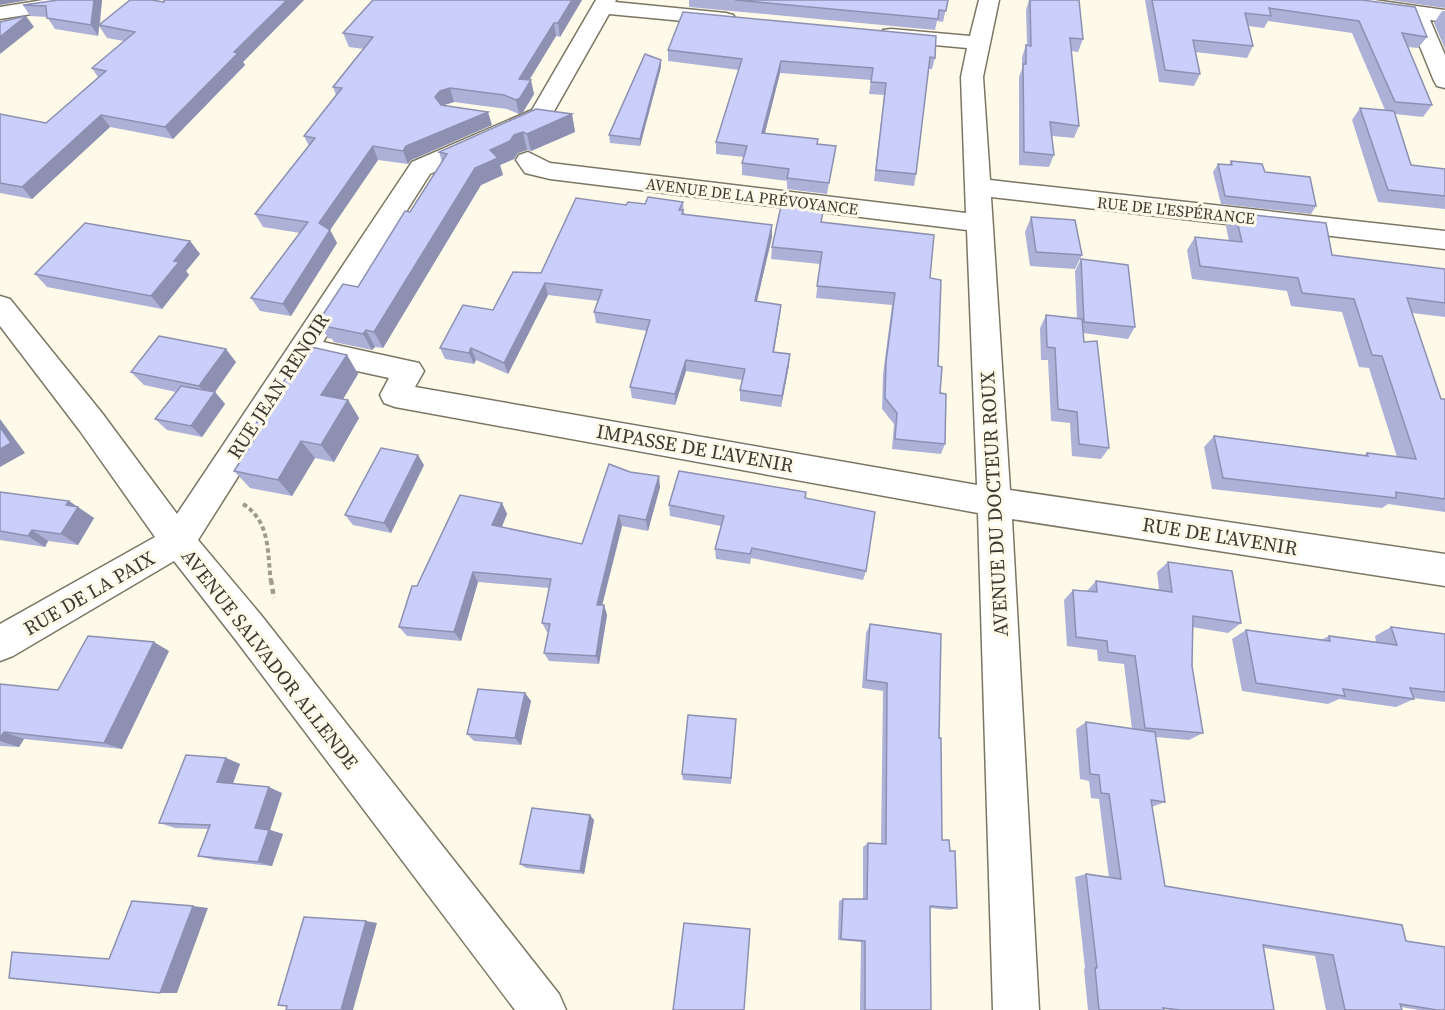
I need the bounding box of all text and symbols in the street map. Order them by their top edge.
street label: AVENUE DE LA PRÉVOYANCE [645,172,860,220]
street label: RUE DE L'ESPÉRANCE [1096,191,1256,229]
street label: RUE JEAN RENOIR [220,308,336,464]
street label: AVENUE DU DOCTEUR ROUX [973,371,1015,637]
street label: IMPASSE DE L'AVENIR [594,417,796,479]
street label: RUE DE L'AVENIR [1140,510,1300,562]
street label: AVENUE SALVADOR ALLENDE [175,543,365,775]
street label: RUE DE LA PAIX [18,544,160,642]

